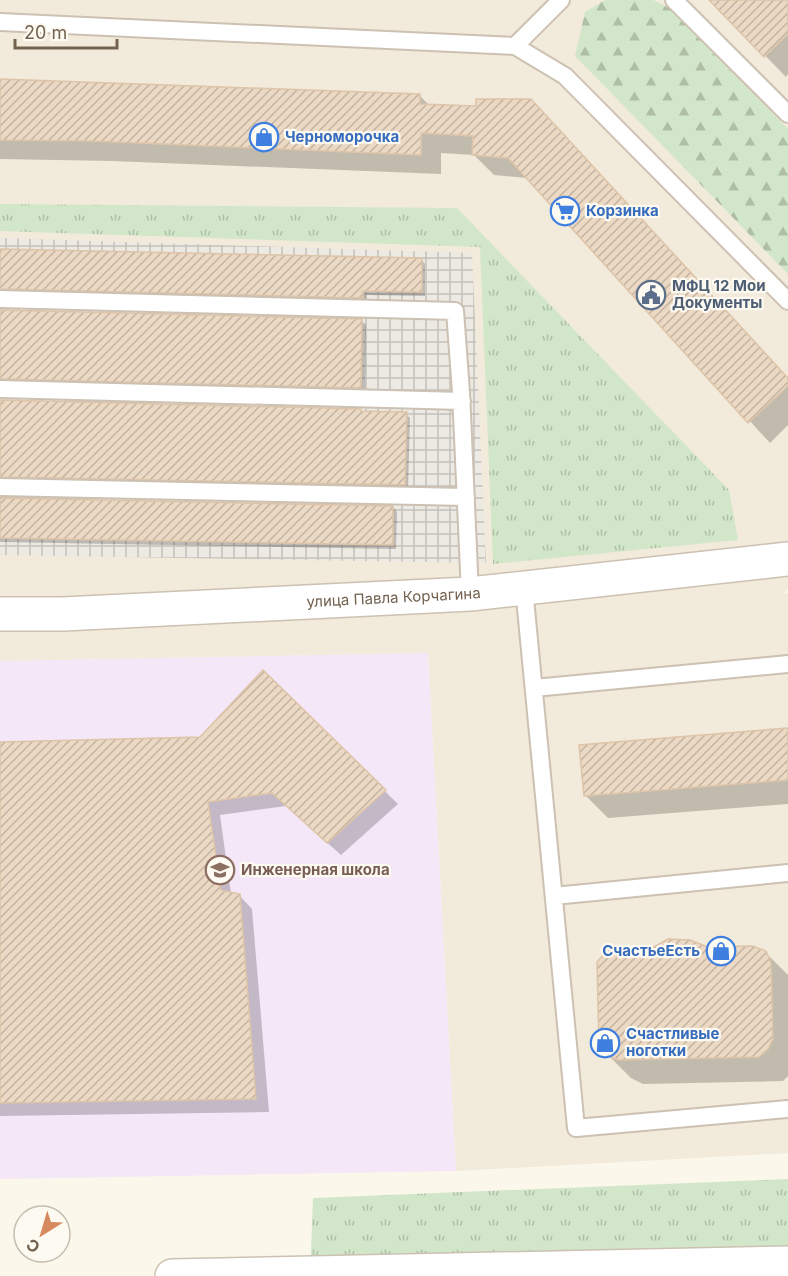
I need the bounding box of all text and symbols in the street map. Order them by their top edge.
scale bar [15,12,117,50]
text: 20 m [24,22,67,43]
shop icon: Черноморочка [248,121,280,153]
place label: Черноморочка [285,127,399,146]
supermarket icon: Корзинка [549,195,581,227]
place label: Корзинка [586,201,659,220]
place label: МФЦ 12 Мои Документы [672,276,766,312]
public building icon: МФЦ 12 Мои Документы [635,279,667,311]
street label: улица Павла Корчагина [306,583,482,611]
school or university icon: Инженерная школа [204,854,236,886]
place label: Инженерная школа [241,860,390,879]
shop icon: СчастьеЕсть [705,935,737,967]
place label: СчастьеЕсть [602,941,700,960]
place label: Счастливые ноготки [626,1024,719,1060]
shop icon: Счастливые ноготки [589,1027,621,1059]
north arrow [12,1204,72,1264]
text: С [22,1234,44,1258]

